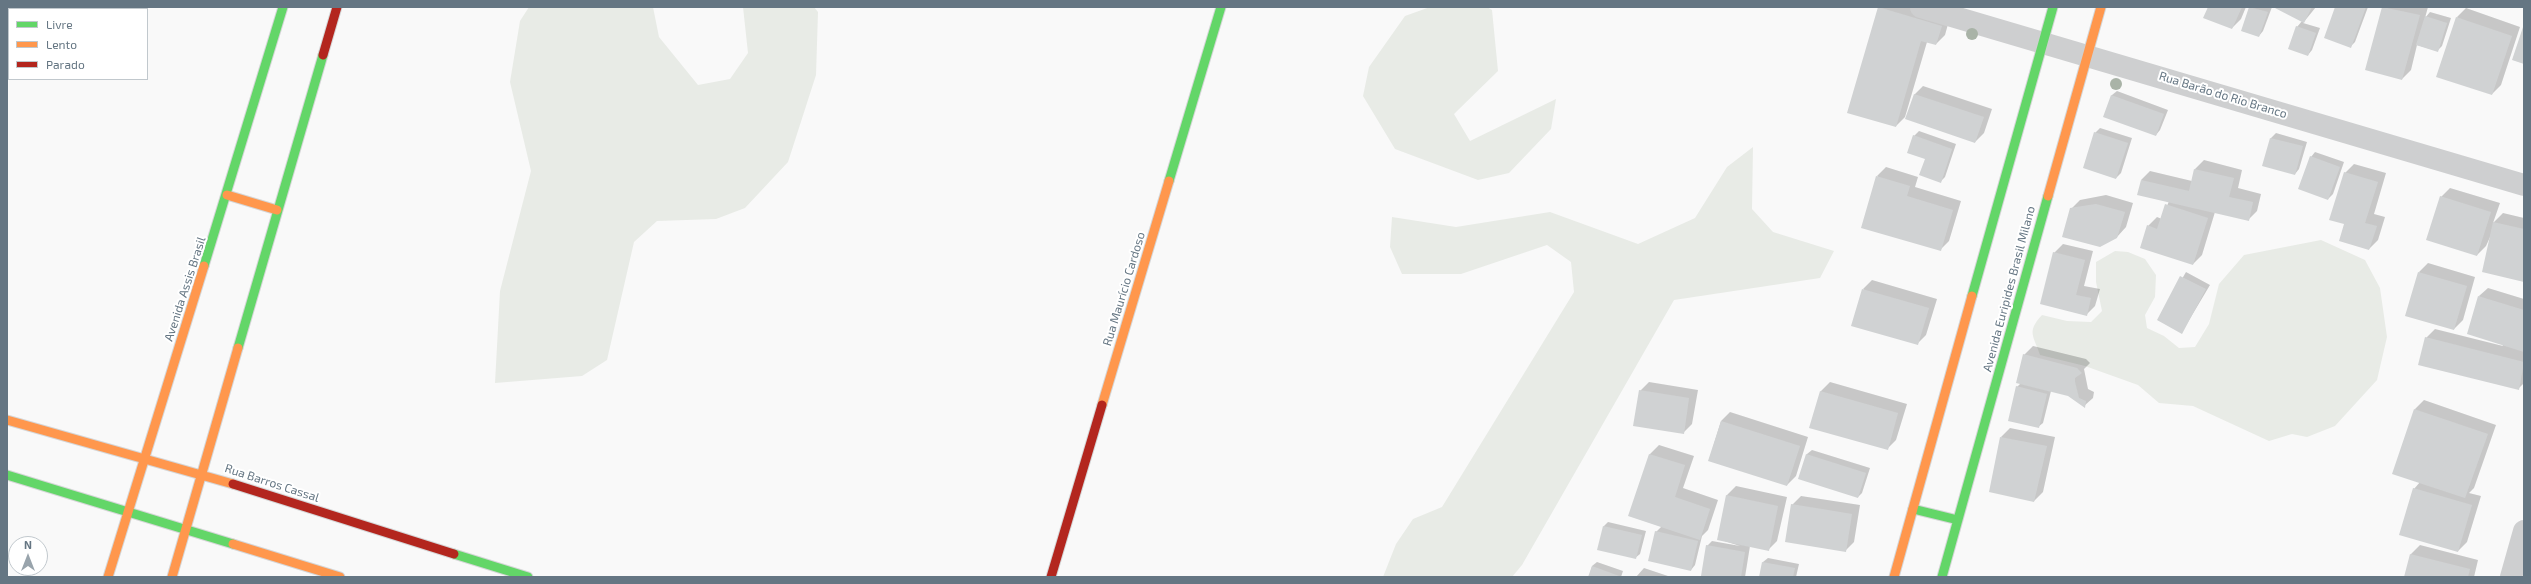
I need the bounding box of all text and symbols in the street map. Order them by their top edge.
legend [8,8,148,80]
text: Livre [46,17,73,31]
text: Lento [46,37,77,51]
text: Parado [46,57,85,71]
street label: Rua Barão do Rio Branco [2157,69,2289,121]
street label: Avenida Euripides Brasil Milano [1980,205,2038,373]
street label: Rua Maurício Cardoso [1100,230,1148,348]
street label: Avenida Assis Brasil [161,235,209,343]
street label: Rua Barros Cassal [223,461,321,505]
north arrow [8,536,48,576]
text: N [24,538,32,551]

